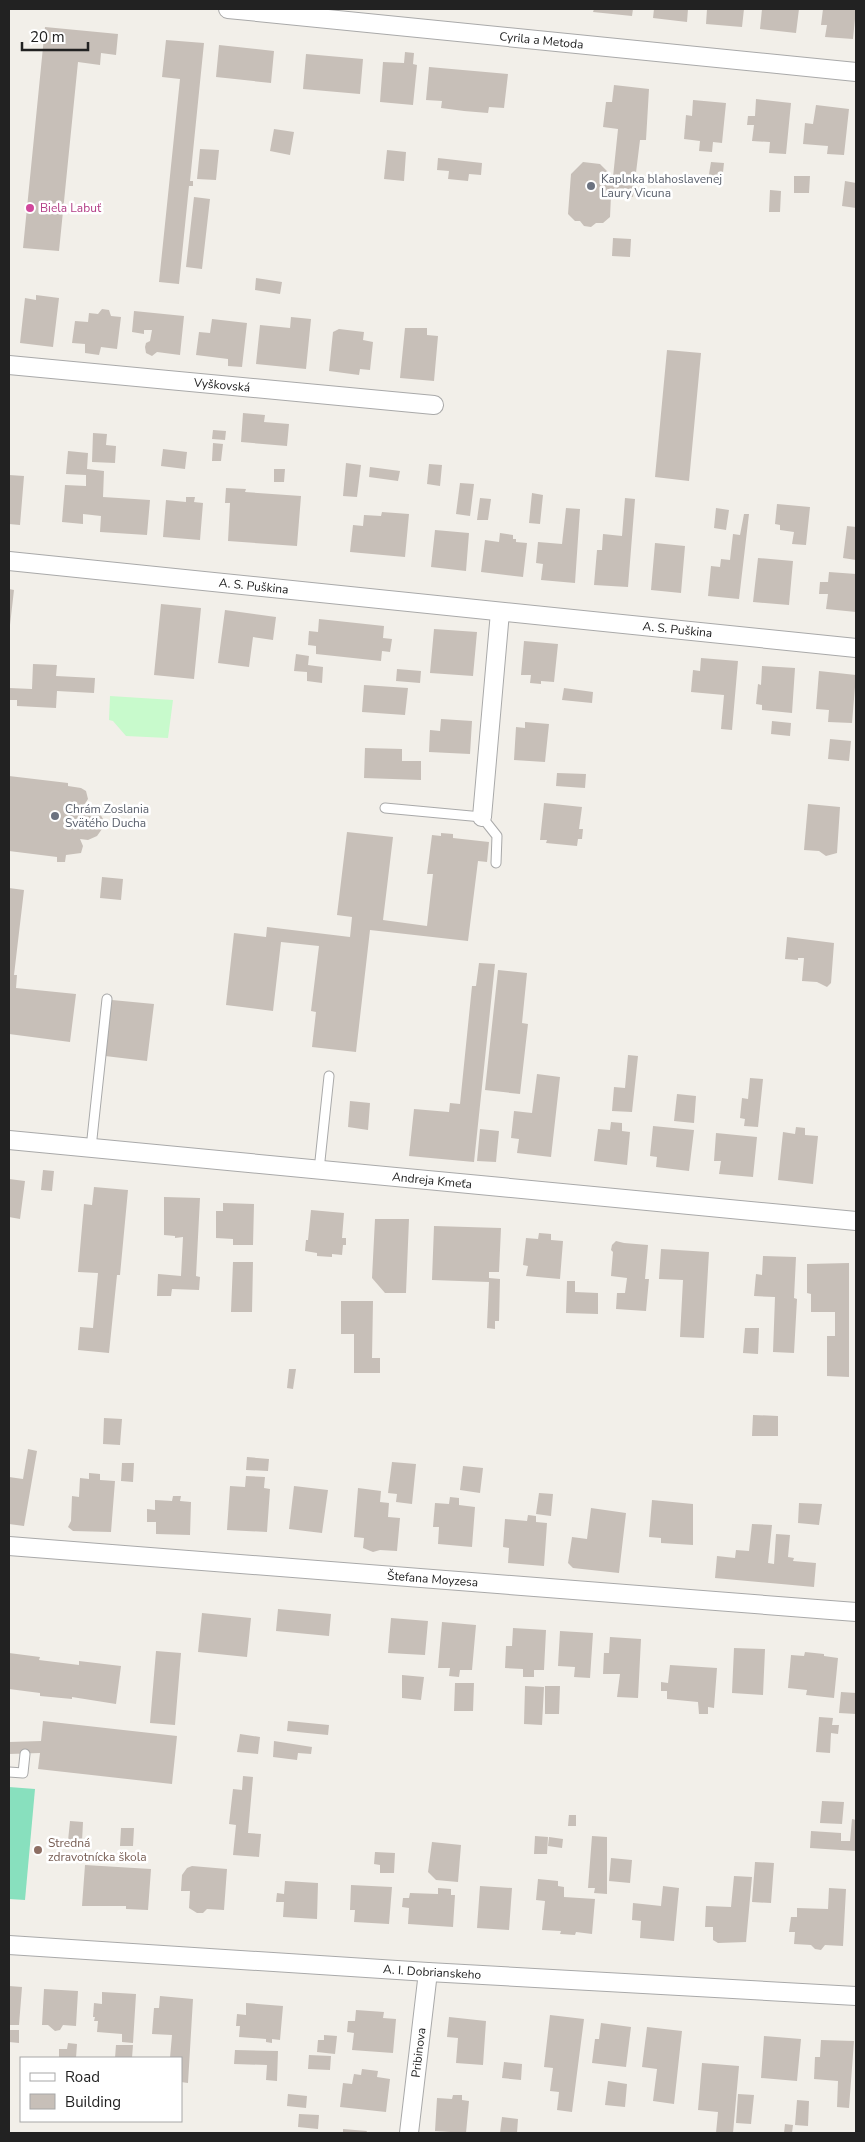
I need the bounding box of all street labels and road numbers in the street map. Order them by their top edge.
street label: Cyrila a Metoda [499,28,584,53]
street label: Vyškovská [192,374,251,396]
street label: A. S. Puškina [218,575,289,598]
street label: A. S. Puškina [642,618,713,641]
street label: Andreja Kmeťa [391,1169,473,1192]
street label: Štefana Moyzesa [387,1567,479,1591]
street label: A. I. Dobrianskeho [383,1961,482,1983]
street label: Pribinova [408,2027,429,2078]

